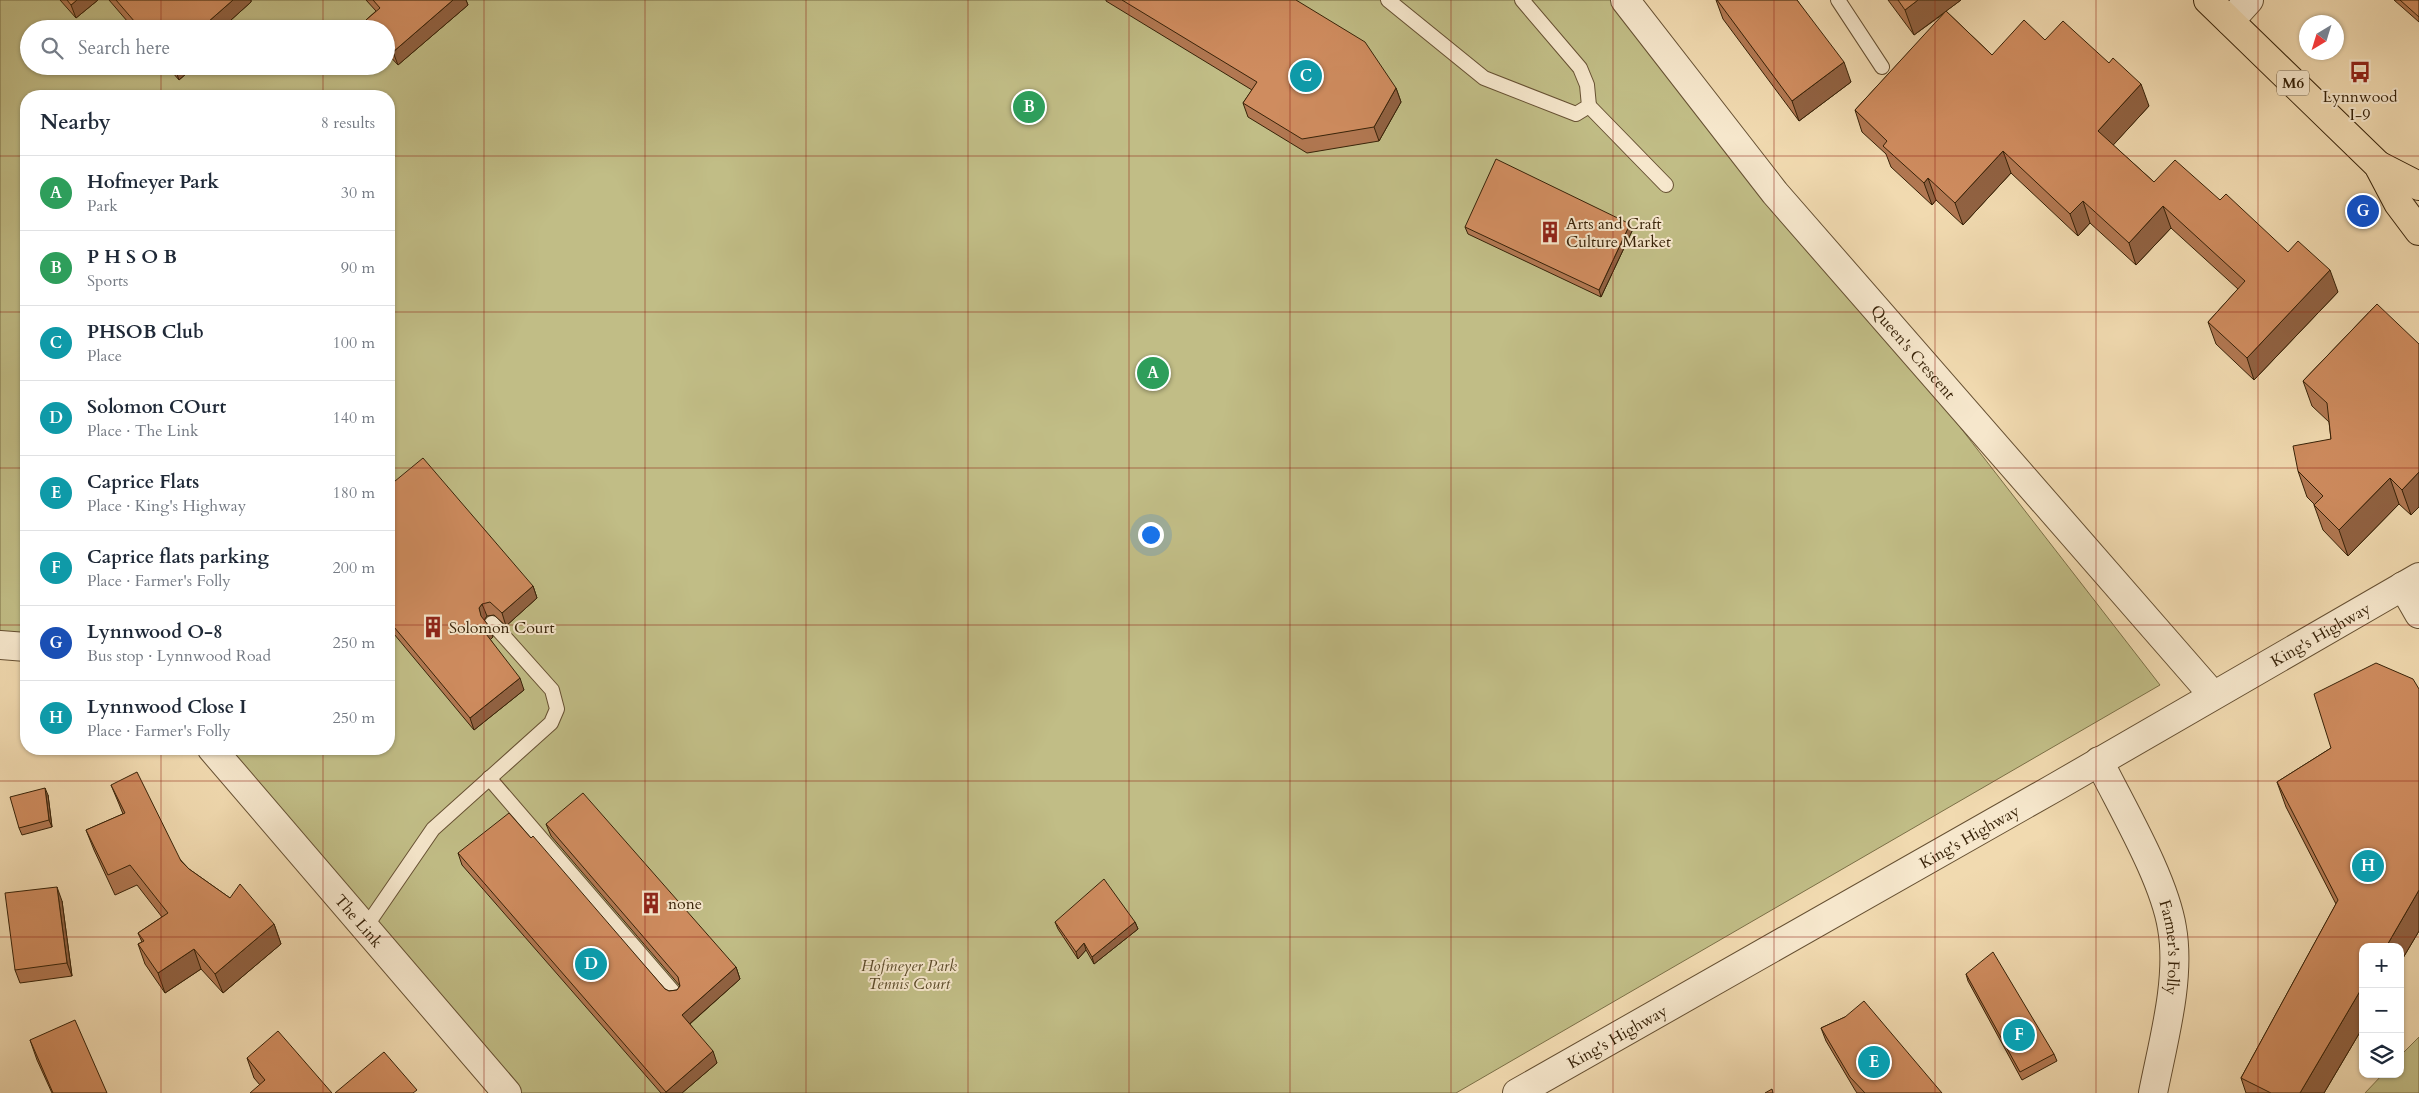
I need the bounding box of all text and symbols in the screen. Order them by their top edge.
north arrow [2299,15,2344,60]
search box [20,20,395,75]
icon: search [38,34,66,62]
text: Search here [78,35,170,61]
pin: C [1290,57,1322,95]
bus stop icon: Lynnwood I-9 [2347,59,2373,85]
road number: M6 [2277,70,2309,96]
place label: Lynnwood I-9 [2323,86,2398,126]
pin: B [1013,88,1045,126]
text: Nearby [40,108,111,137]
text: 8 results [321,112,375,134]
text: Hofmeyer Park [87,169,219,195]
text: A [50,182,62,204]
text: 30 m [341,182,375,204]
pin: G [2347,192,2379,230]
text: Park [87,195,118,217]
place label: Arts and Craft Culture Market [1566,213,1671,253]
building icon: Arts and Craft Culture Market [1537,219,1563,245]
text: P H S O B [87,244,177,270]
text: B [50,257,62,279]
text: 90 m [341,257,375,279]
text: Sports [87,270,128,292]
street label: Queen's Crescent [1865,300,1960,404]
text: PHSOB Club [87,319,204,345]
text: C [50,332,62,354]
text: 100 m [333,332,375,354]
text: Place [87,345,122,367]
pin: A [1137,354,1169,392]
text: Solomon COurt [87,394,226,420]
text: D [49,407,63,429]
text: 140 m [333,407,375,429]
text: Place · The Link [87,420,199,442]
text: Caprice Flats [87,469,199,495]
text: E [51,482,61,504]
text: 180 m [333,482,375,504]
text: Place · King's Highway [87,495,246,517]
your location [1138,522,1164,548]
text: Caprice flats parking [87,544,269,570]
text: F [51,557,61,579]
text: 200 m [333,557,375,579]
text: Place · Farmer's Folly [87,570,231,592]
street label: King's Highway [2267,597,2375,672]
building icon: Solomon Court [420,614,446,640]
place label: Solomon Court [449,617,555,639]
text: Lynnwood O-8 [87,619,223,645]
text: G [49,632,63,654]
text: 250 m [333,632,375,654]
text: Bus stop · Lynnwood Road [87,645,271,667]
text: Lynnwood Close I [87,694,247,720]
text: H [49,707,63,729]
text: 250 m [333,707,375,729]
text: Place · Farmer's Folly [87,720,231,742]
street label: King's Highway [1916,800,2024,874]
pin: H [2352,847,2384,885]
street label: The Link [329,890,388,953]
building icon: none [638,890,664,916]
place label: none [668,893,702,915]
street label: Farmer's Folly [2154,897,2184,997]
map controls [2359,943,2404,1078]
button: + [2359,943,2404,988]
pin: D [575,945,607,983]
park label: Hofmeyer Park Tennis Court [861,955,957,995]
button: − [2359,988,2404,1033]
street label: King's Highway [1564,1000,1672,1074]
pin: F [2003,1016,2035,1054]
button: layers [2359,1033,2404,1078]
pin: E [1858,1043,1890,1081]

